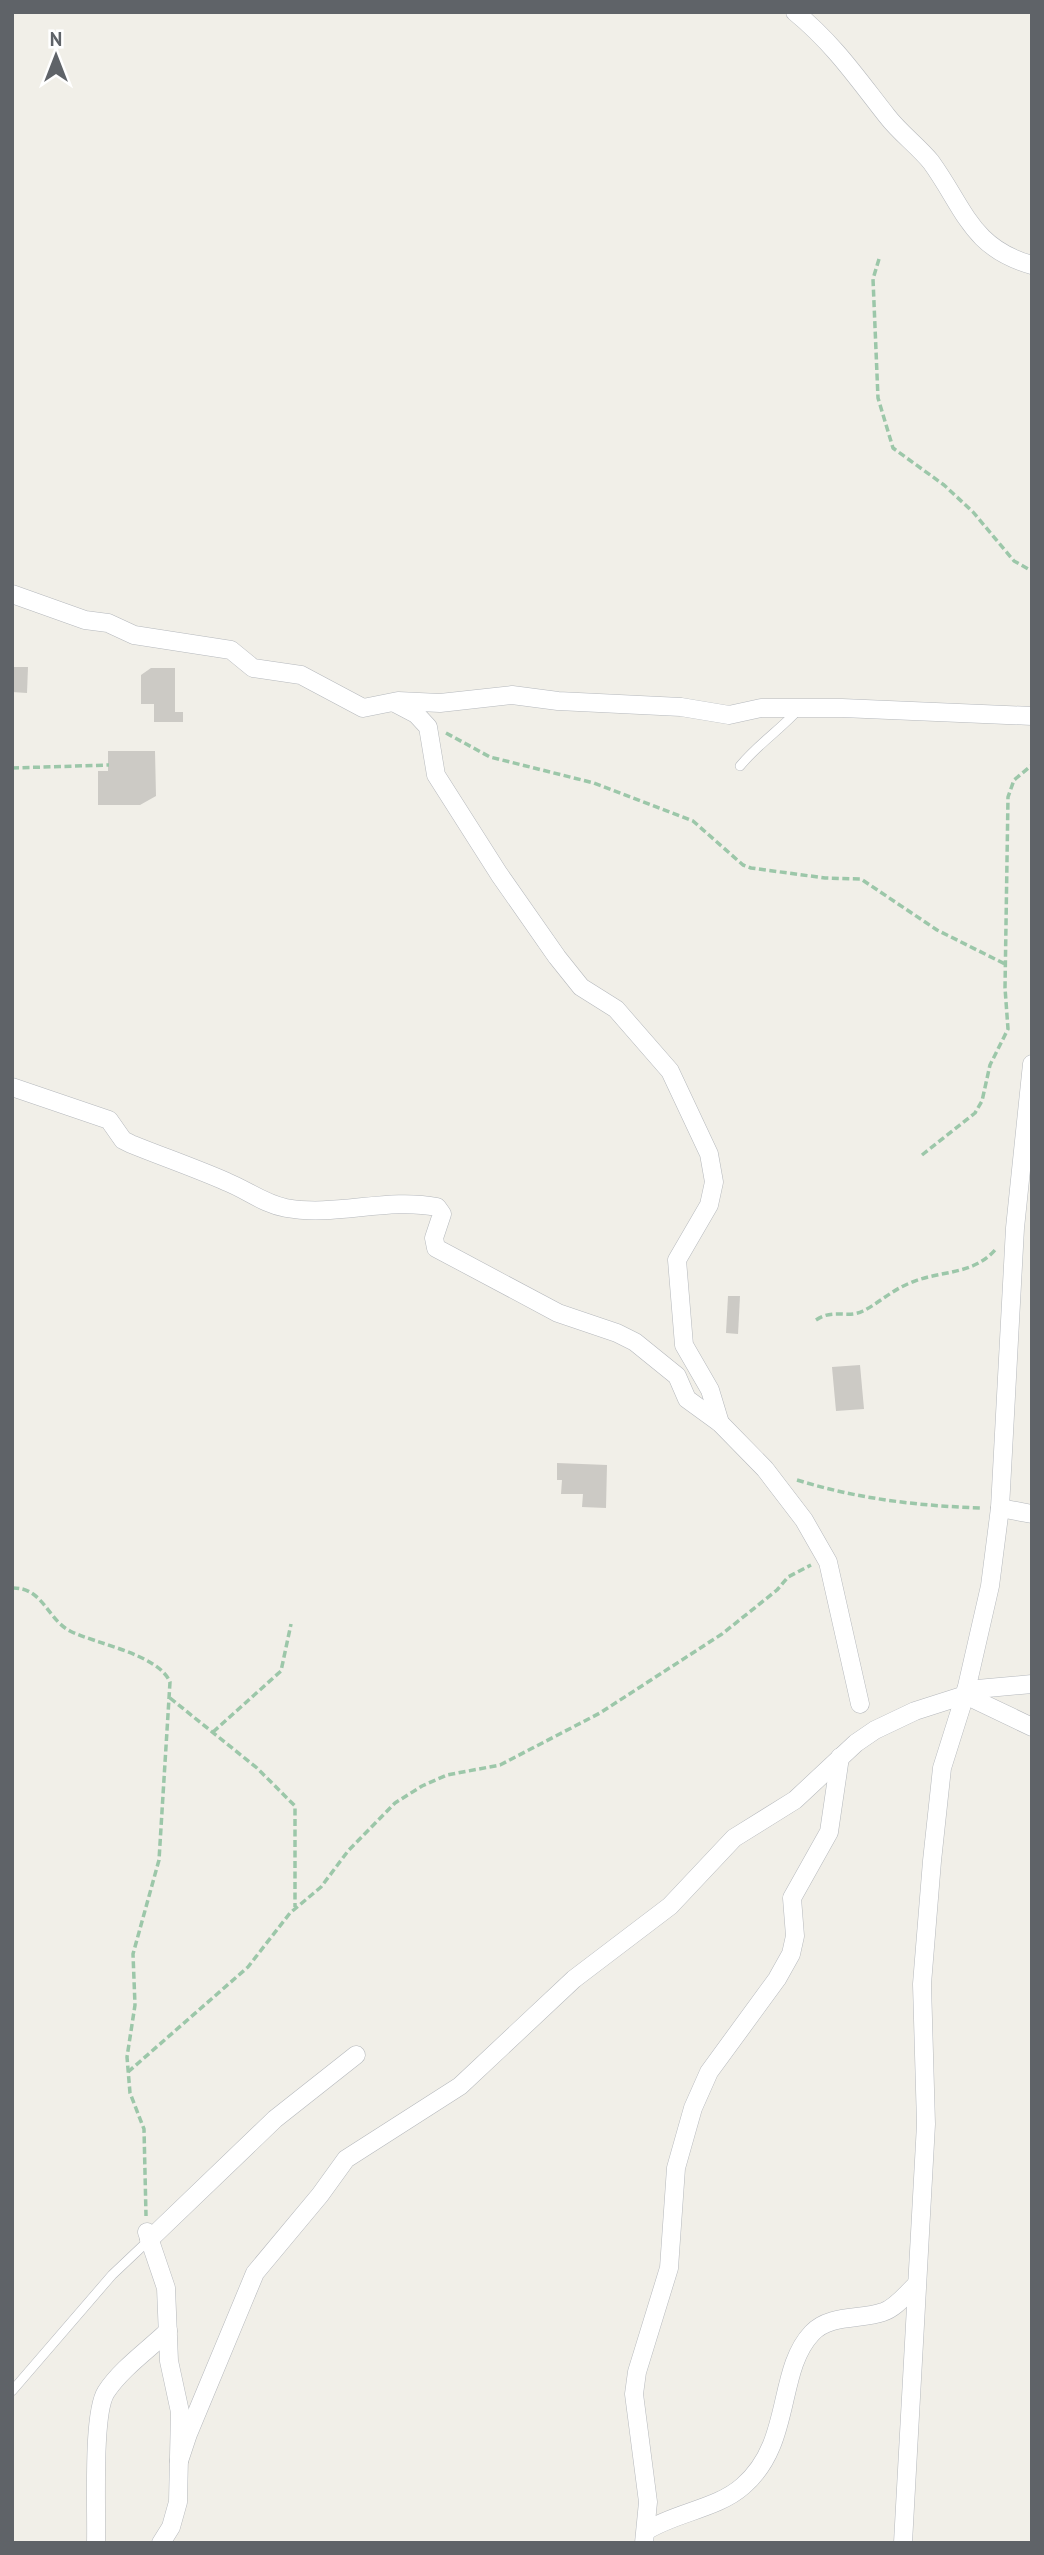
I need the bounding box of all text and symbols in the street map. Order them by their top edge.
north arrow [21,21,91,91]
text: N [50,27,62,51]

